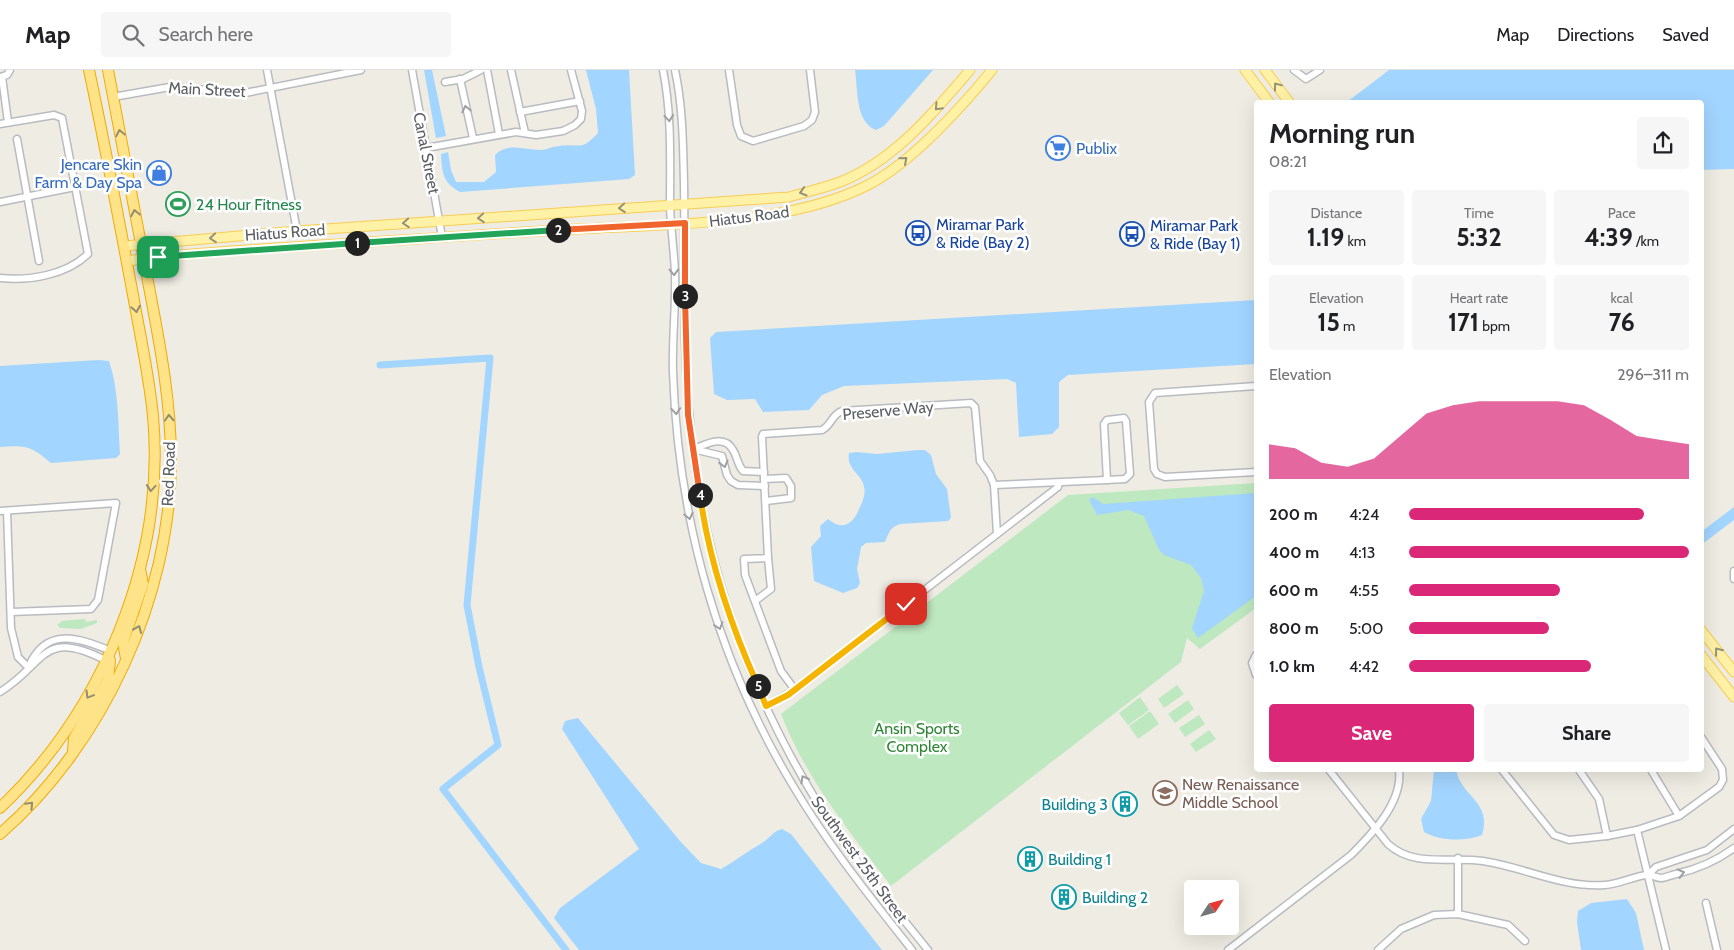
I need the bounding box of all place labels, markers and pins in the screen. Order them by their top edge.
supermarket icon: Publix [1045,135,1071,161]
place label: Publix [1076,139,1117,158]
place label: Jencare Skin Farm & Day Spa [34,155,142,192]
shop icon: Jencare Skin Farm & Day Spa [146,160,172,186]
sports icon: 24 Hour Fitness [165,191,191,217]
place label: 24 Hour Fitness [196,195,302,214]
place label: Miramar Park & Ride (Bay 2) [936,215,1030,252]
place label: Miramar Park & Ride (Bay 1) [1150,216,1240,253]
pin: 2 [546,218,570,242]
bus stop icon: Miramar Park & Ride (Bay 2) [905,220,931,246]
bus stop icon: Miramar Park & Ride (Bay 1) [1119,221,1145,247]
pin: 1 [344,230,370,256]
pin [137,236,179,278]
pin: 3 [672,284,698,308]
pin: 4 [688,482,712,508]
pin [885,583,927,625]
pin: 5 [746,674,770,698]
place label: New Renaissance Middle School [1182,775,1299,812]
school or university icon: New Renaissance Middle School [1152,780,1178,806]
building icon: Building 3 [1112,791,1138,817]
place label: Building 3 [1042,795,1108,814]
building icon: Building 1 [1017,846,1043,872]
place label: Building 1 [1048,850,1111,869]
building icon: Building 2 [1051,884,1077,910]
place label: Building 2 [1082,888,1148,907]

